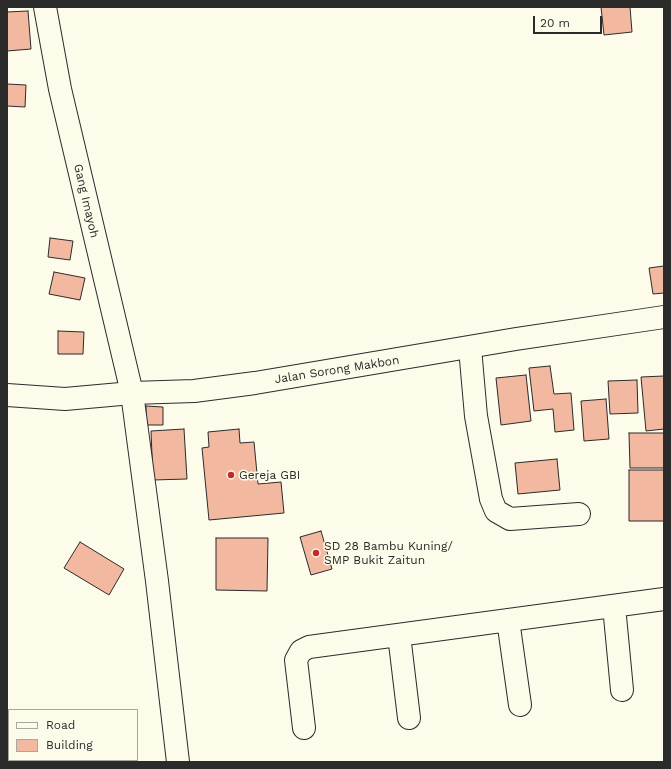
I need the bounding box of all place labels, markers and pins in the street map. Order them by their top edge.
place label: Gereja GBI [239,468,300,482]
marker: Gereja GBI [226,470,236,480]
place label: SD 28 Bambu Kuning/ SMP Bukit Zaitun [324,539,453,567]
marker: SD 28 Bambu Kuning/ SMP Bukit Zaitun [311,548,321,558]

